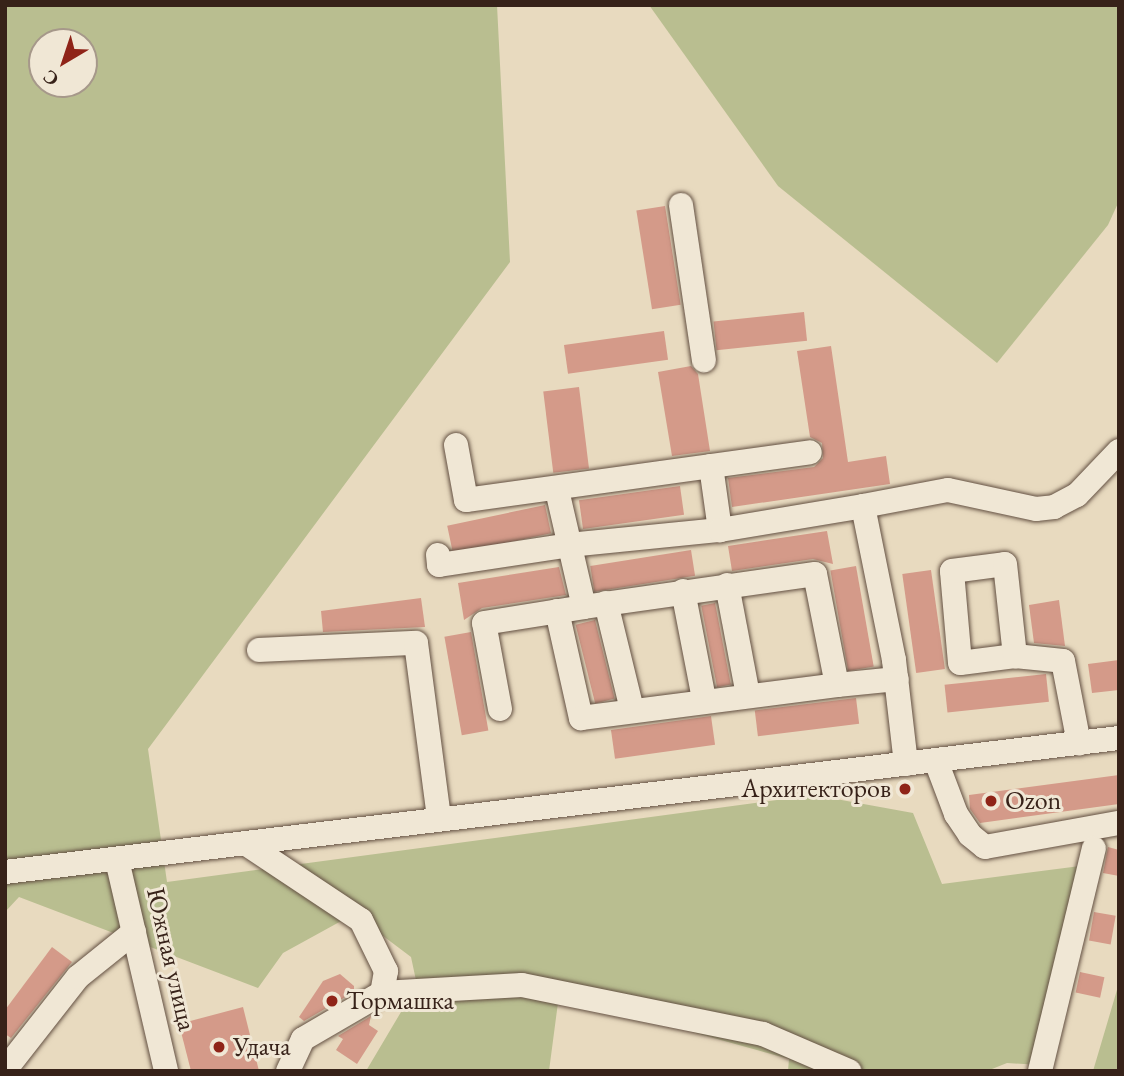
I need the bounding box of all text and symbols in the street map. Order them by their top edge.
north arrow [28,28,98,98]
text: С [38,64,64,92]
place label: Архитекторов [741,773,891,805]
marker: Архитекторов [897,781,913,797]
place label: Ozon [1005,785,1061,817]
marker: Ozon [983,793,999,809]
street label: Южная улица [139,884,203,1034]
place label: Тормашка [346,985,454,1017]
marker: Тормашка [324,993,340,1009]
place label: Удача [233,1031,291,1063]
marker: Удача [211,1039,227,1055]

